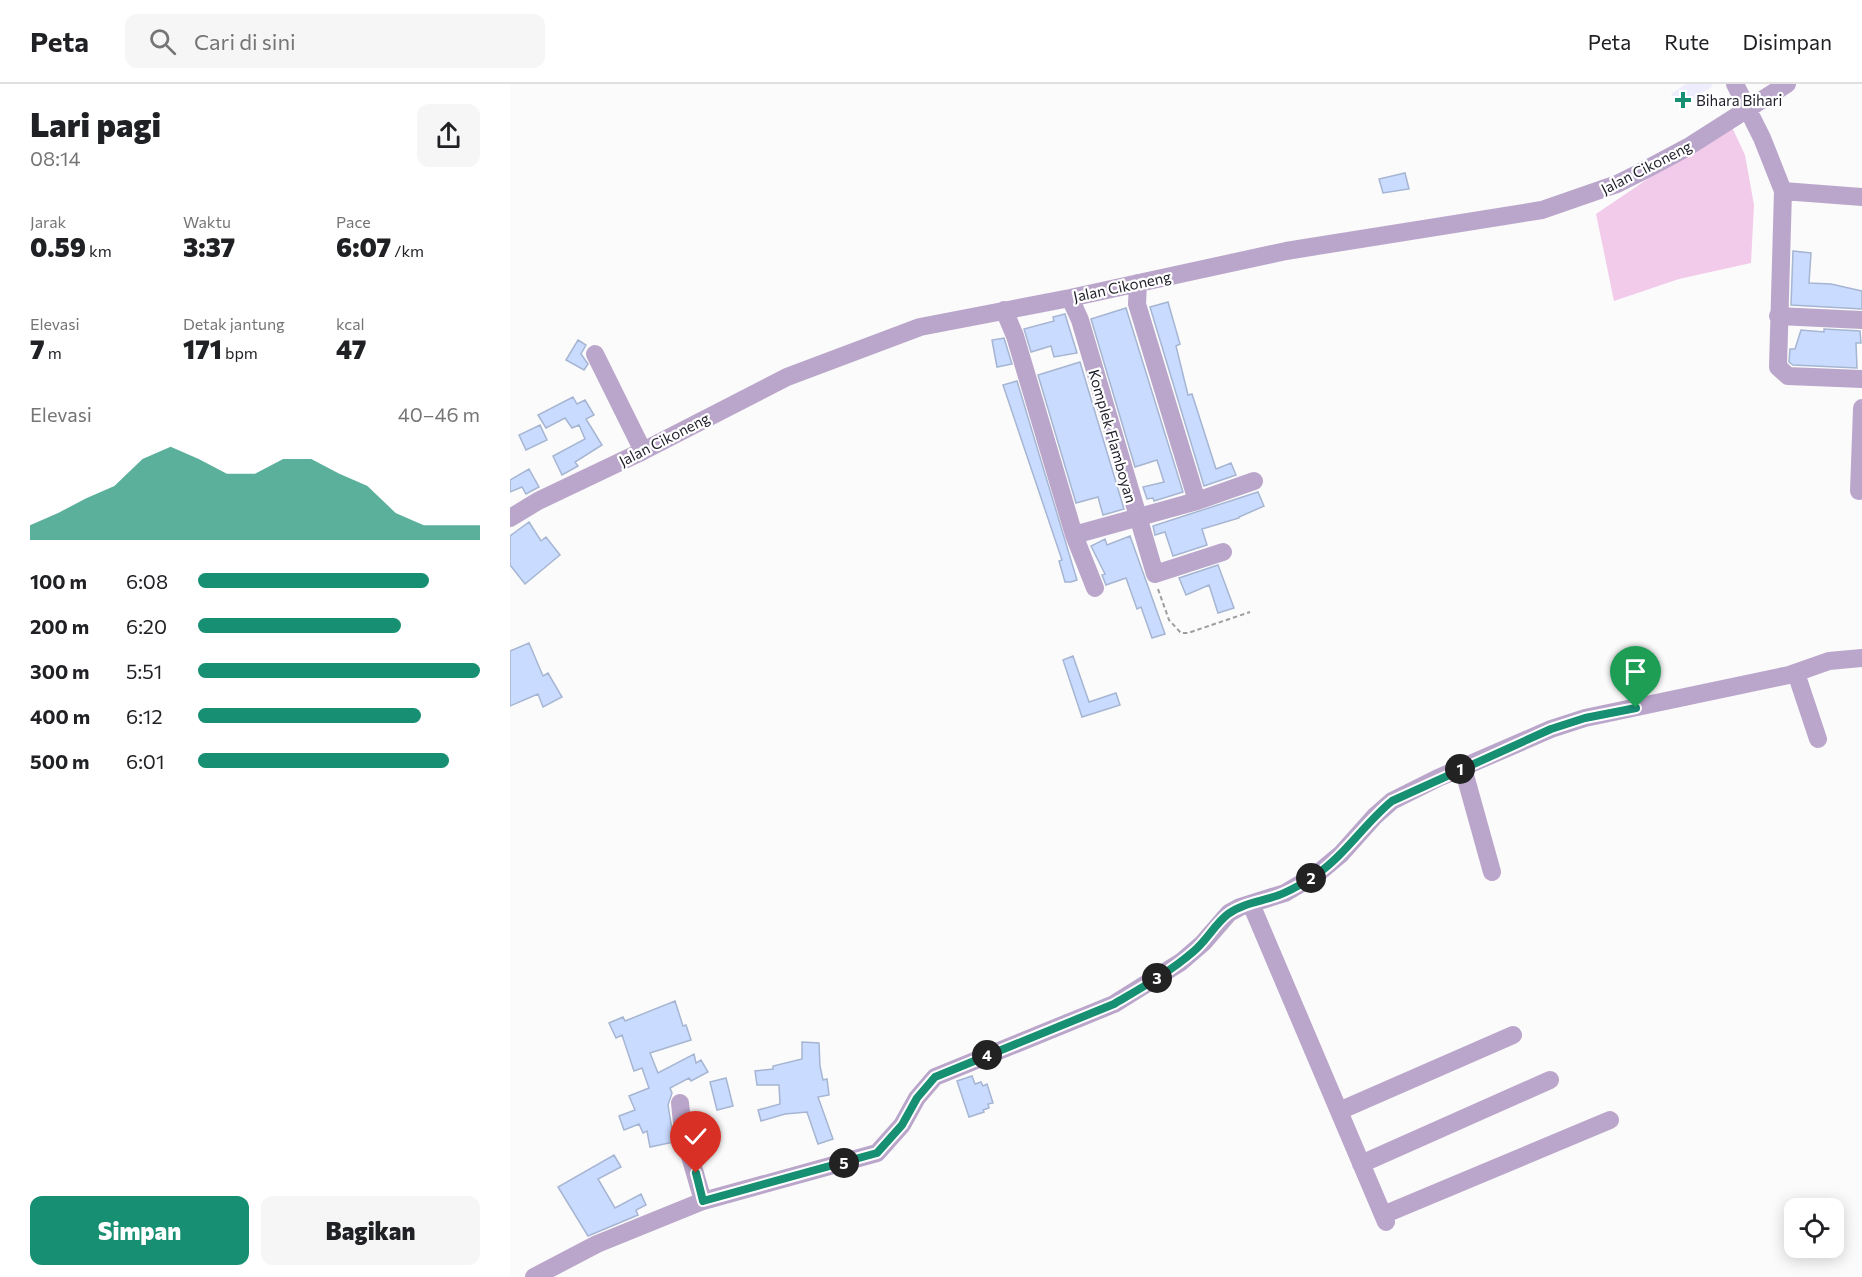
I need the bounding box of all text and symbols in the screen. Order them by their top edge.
search box [125,14,545,68]
text: Peta [30,24,89,58]
icon: search [146,25,179,58]
text: Cari di sini [194,28,296,55]
text: Peta [1588,29,1631,54]
text: Rute [1664,29,1709,54]
text: Disimpan [1742,29,1832,54]
marker: Bihara Bihari [1674,91,1692,109]
place label: Bihara Bihari [1696,91,1782,109]
text: Lari pagi [30,103,161,144]
button: share [417,104,480,167]
street label: Jalan Cikoneng [1598,136,1694,198]
text: 08:14 [30,146,80,170]
text: Jarak [30,212,66,231]
text: Waktu [183,212,231,231]
text: Pace [336,212,371,231]
text: 0.59 [30,231,86,262]
text: 3:37 [183,231,235,262]
text: 6:07 [336,231,391,262]
text: km [86,241,112,260]
text: /km [391,241,424,260]
street label: Jalan Cikoneng [1071,267,1173,305]
text: Elevasi [30,314,80,333]
text: Detak jantung [183,314,285,333]
text: kcal [336,314,365,333]
text: 7 [30,333,45,364]
text: 171 [183,333,222,364]
text: 47 [336,333,366,364]
text: m [45,343,62,362]
text: bpm [222,343,258,362]
street label: Komplek Flamboyan [1085,367,1141,505]
text: Elevasi [30,402,92,426]
text: 40–46 m [398,402,480,426]
street label: Jalan Cikoneng [616,408,712,470]
text: 100 m [30,569,87,593]
text: 6:08 [126,569,168,593]
text: 200 m [30,614,89,638]
text: 6:20 [126,614,167,638]
pin [1610,646,1661,708]
icon: arrive [1619,655,1652,688]
text: 300 m [30,659,90,683]
text: 5:51 [126,659,162,683]
text: 400 m [30,704,90,728]
text: 6:12 [126,704,163,728]
text: 500 m [30,749,90,773]
text: 6:01 [126,749,164,773]
pin: 1 [1445,754,1475,784]
text: 1 [1456,759,1464,778]
pin: 2 [1296,863,1326,893]
text: 2 [1306,868,1316,887]
pin: 3 [1142,963,1172,993]
text: 3 [1152,968,1162,987]
pin: 4 [972,1040,1002,1070]
text: 4 [982,1045,992,1064]
pin [670,1111,721,1173]
icon: check [679,1120,712,1153]
pin: 5 [829,1148,859,1178]
text: 5 [839,1153,849,1172]
button: Simpan [30,1196,249,1265]
button: Bagikan [261,1196,480,1265]
map controls [1784,1198,1844,1258]
button: locate [1784,1198,1844,1258]

